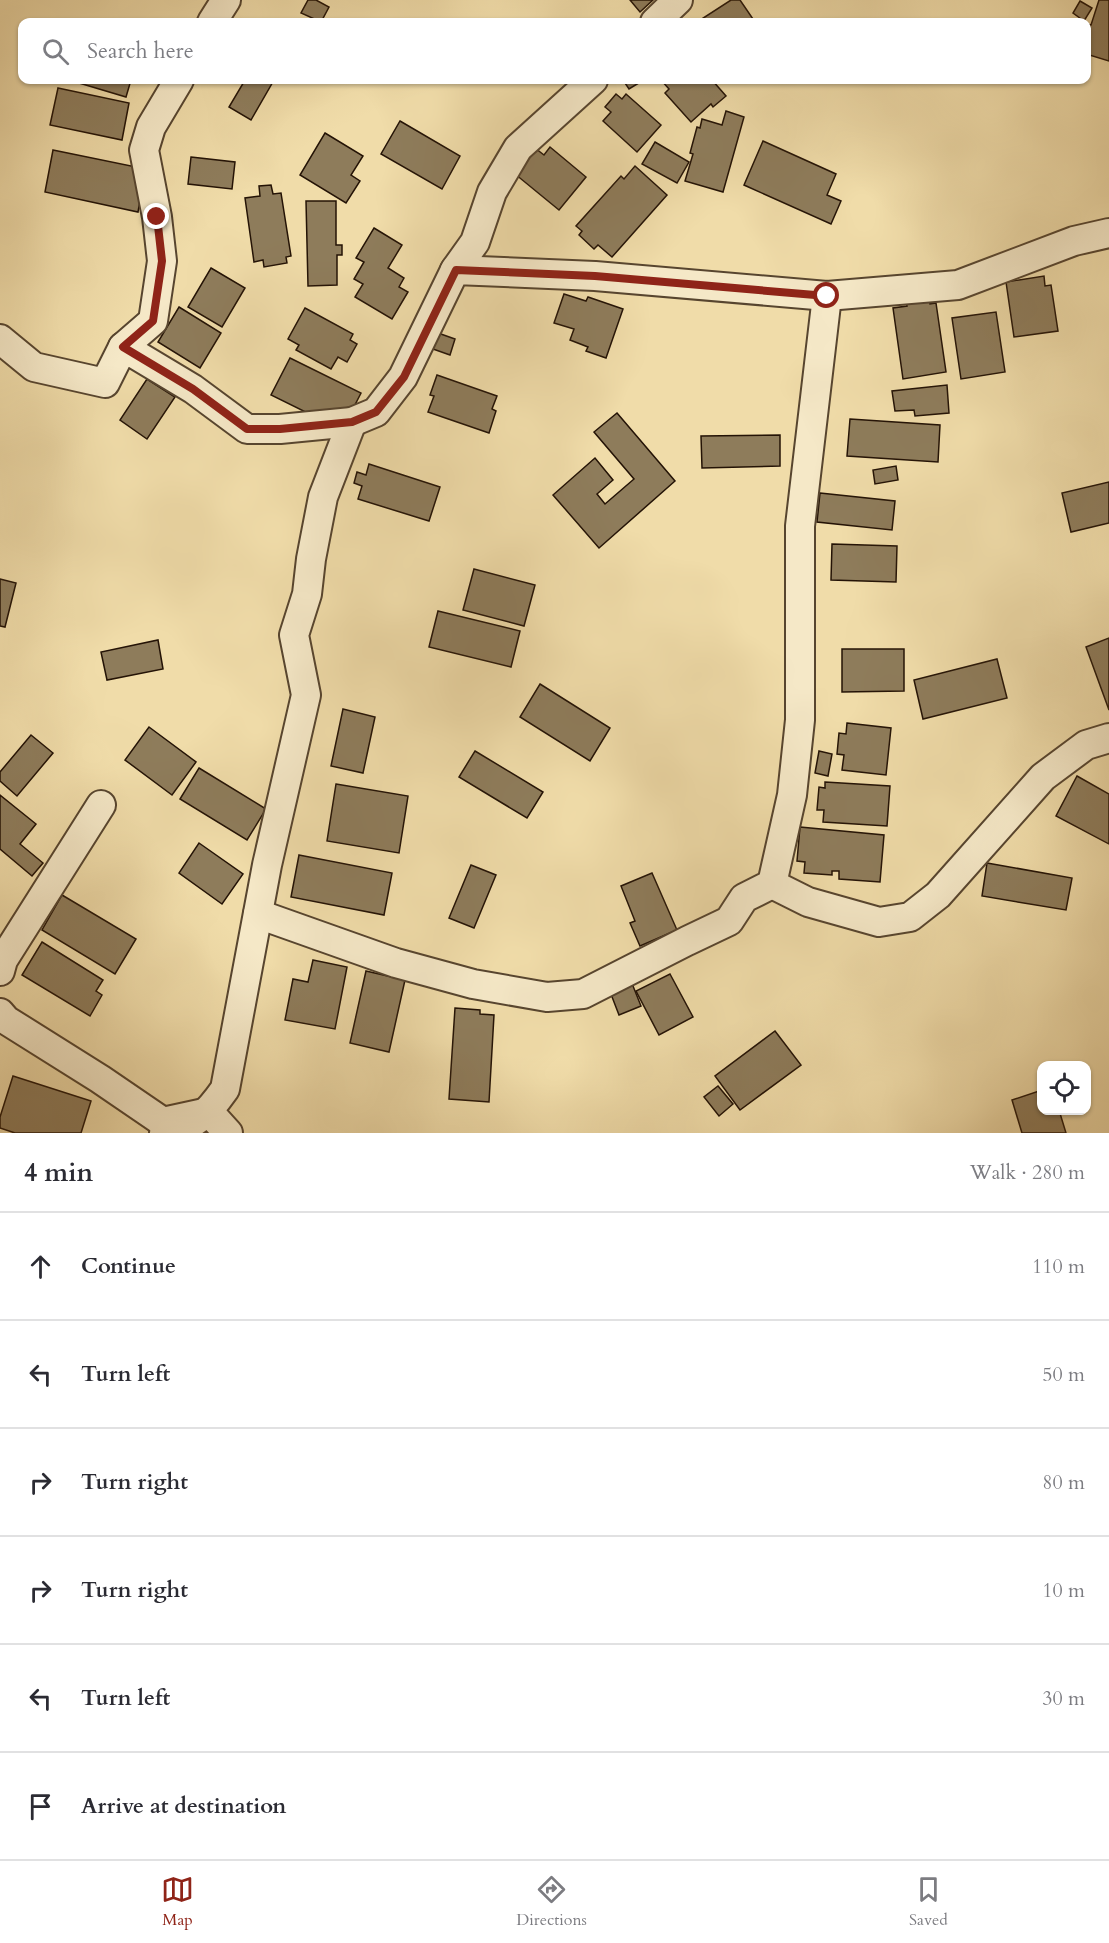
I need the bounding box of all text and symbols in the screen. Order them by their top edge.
search box [18,18,1091,84]
icon: search [39,35,72,68]
text: Search here [87,36,194,66]
route end [143,203,169,229]
route start [813,282,839,308]
map controls [1037,1061,1091,1115]
button: locate [1037,1061,1091,1115]
text: 4 min [24,1155,93,1190]
text: Walk · 280 m [970,1159,1085,1186]
icon: ahead [24,1250,57,1283]
text: Continue [81,1251,176,1281]
text: 110 m [1032,1253,1085,1280]
icon: left [24,1358,57,1391]
text: Turn left [81,1359,170,1389]
text: 50 m [1042,1361,1085,1388]
icon: right [24,1466,57,1499]
text: Turn right [81,1467,188,1497]
text: 80 m [1042,1469,1085,1496]
icon: right [24,1574,57,1607]
text: Turn right [81,1575,188,1605]
text: 10 m [1042,1577,1085,1604]
icon: left [24,1682,57,1715]
text: Turn left [81,1683,170,1713]
text: 30 m [1042,1685,1085,1712]
icon: arrive [24,1790,57,1823]
text: Arrive at destination [81,1791,286,1821]
tab: Map [161,1873,194,1931]
tab: Directions [516,1873,587,1931]
tab: Saved [909,1873,948,1931]

